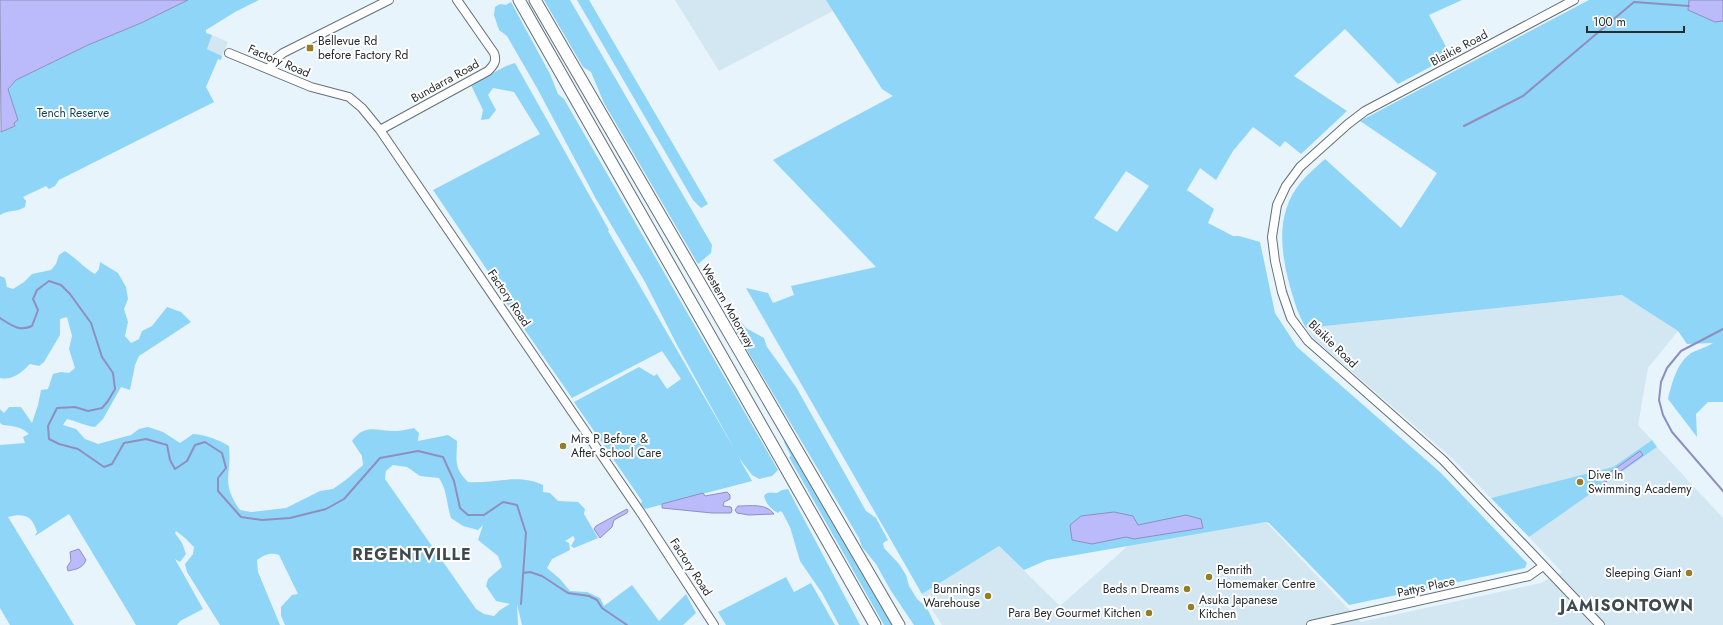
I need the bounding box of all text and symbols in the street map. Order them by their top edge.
scale bar [1587,8,1684,34]
text: 100 m [1593,13,1626,31]
street label: Blaikie Road [1427,25,1491,71]
place label: Bellevue Rd before Factory Rd [318,32,408,64]
street label: Factory Road [245,40,313,82]
marker: Bellevue Rd before Factory Rd [305,43,315,53]
street label: Bundarra Road [408,55,482,107]
park label: Tench Reserve [37,104,109,122]
street label: Western Motorway [697,261,760,352]
street label: Factory Road [483,266,535,330]
street label: Blaikie Road [1304,316,1362,372]
place label: Mrs P Before & After School Care [571,430,661,462]
marker: Mrs P Before & After School Care [558,441,568,451]
place label: Dive In Swimming Academy [1588,466,1692,498]
marker: Dive In Swimming Academy [1575,477,1585,487]
street label: Factory Road [666,534,716,600]
district label: REGENTVILLE [352,543,472,566]
place label: Penrith Homemaker Centre [1217,561,1316,593]
place label: Sleeping Giant [1605,564,1681,582]
marker: Sleeping Giant [1684,568,1694,578]
marker: Penrith Homemaker Centre [1204,572,1214,582]
street label: Pattys Place [1396,572,1456,602]
place label: Bunnings Warehouse [923,580,980,612]
place label: Beds n Dreams [1103,580,1179,598]
marker: Beds n Dreams [1182,584,1192,594]
marker: Bunnings Warehouse [983,591,993,601]
place label: Asuka Japanese Kitchen [1199,591,1277,623]
district label: JAMISONTOWN [1557,594,1694,617]
marker: Asuka Japanese Kitchen [1186,602,1196,612]
place label: Para Bey Gourmet Kitchen [1008,604,1141,622]
marker: Para Bey Gourmet Kitchen [1144,608,1154,618]

